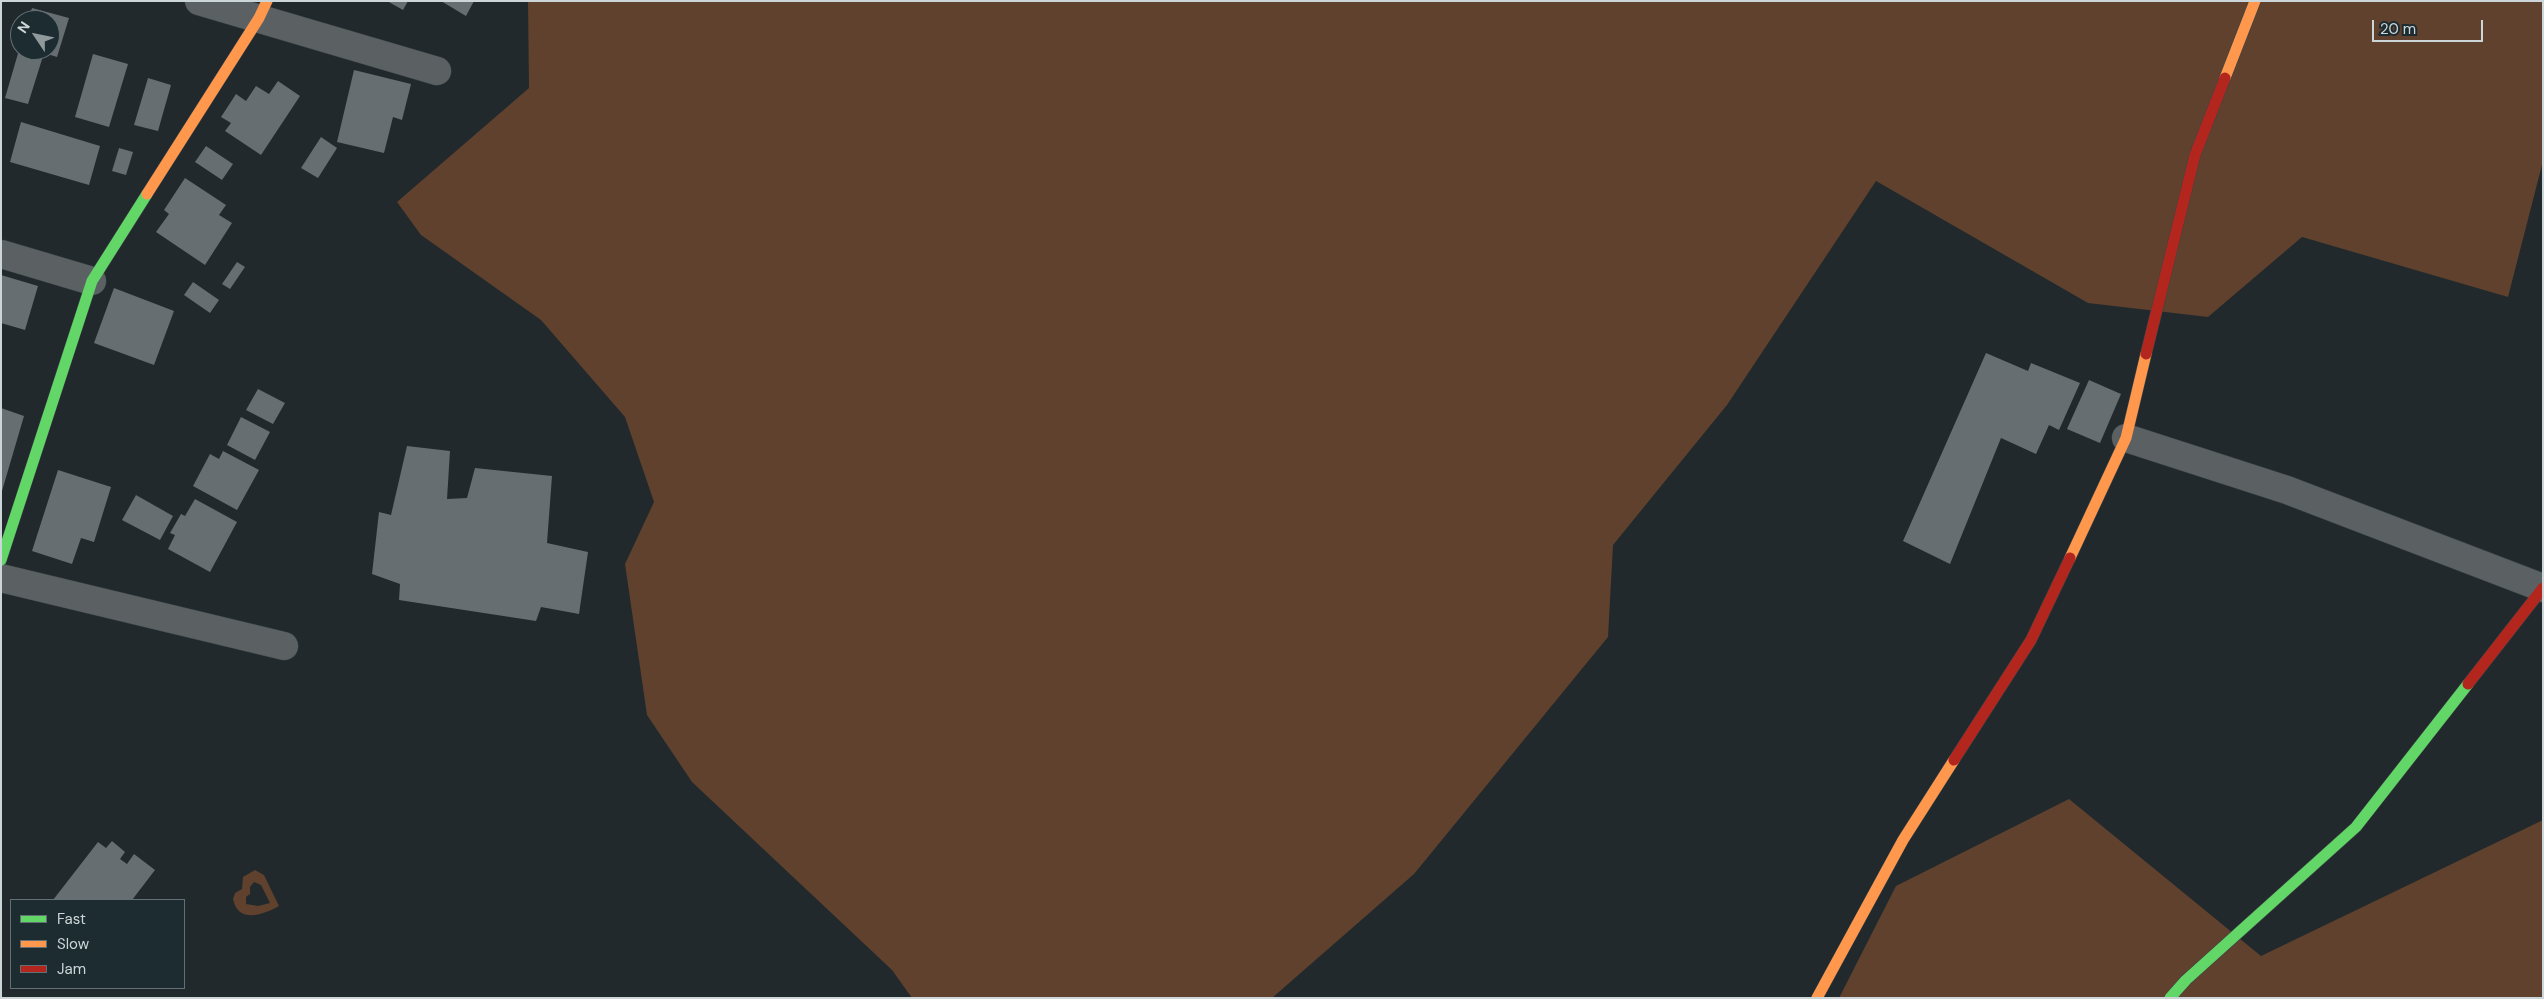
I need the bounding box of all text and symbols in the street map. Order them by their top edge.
north arrow [10,10,60,60]
scale bar [2374,10,2485,42]
text: N [13,18,34,36]
text: 20 m [2380,19,2416,39]
legend [10,899,185,989]
text: Fast [57,909,86,929]
text: Slow [57,934,89,954]
text: Jam [57,959,86,979]

